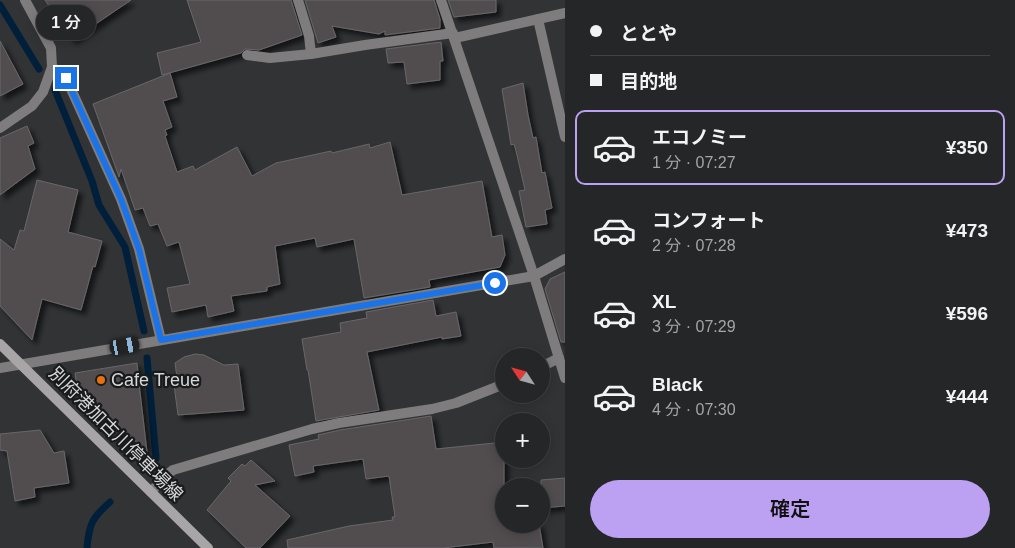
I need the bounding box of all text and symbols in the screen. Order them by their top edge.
callout: 1 分 [36,5,96,40]
text: 1 分 [51,14,81,31]
text: ととや [620,23,677,44]
route end [55,67,77,89]
text: 目的地 [620,71,677,92]
icon: car [592,125,637,170]
text: エコノミー [652,127,747,148]
text: ¥350 [946,137,988,158]
text: 1 分 · 07:27 [652,154,736,171]
icon: car [592,208,637,253]
text: コンフォート [652,210,765,231]
text: ¥473 [946,220,988,241]
text: 2 分 · 07:28 [652,237,736,254]
route start [484,272,506,294]
icon: car [592,291,637,336]
text: XL [652,291,676,312]
text: ¥596 [946,303,988,324]
text: 3 分 · 07:29 [652,318,736,335]
car [108,336,141,356]
north arrow [495,348,550,402]
map controls [495,348,550,533]
street label: 別府港加古川停車場線 [45,363,187,505]
place label: Cafe Treue [111,370,200,390]
marker: Cafe Treue [95,374,107,386]
icon: car [592,374,637,419]
text: Black [652,374,703,395]
text: ¥444 [946,386,988,407]
text: 4 分 · 07:30 [652,401,736,418]
button: + [495,413,550,468]
button: − [495,478,550,533]
button: 確定 [590,480,990,538]

